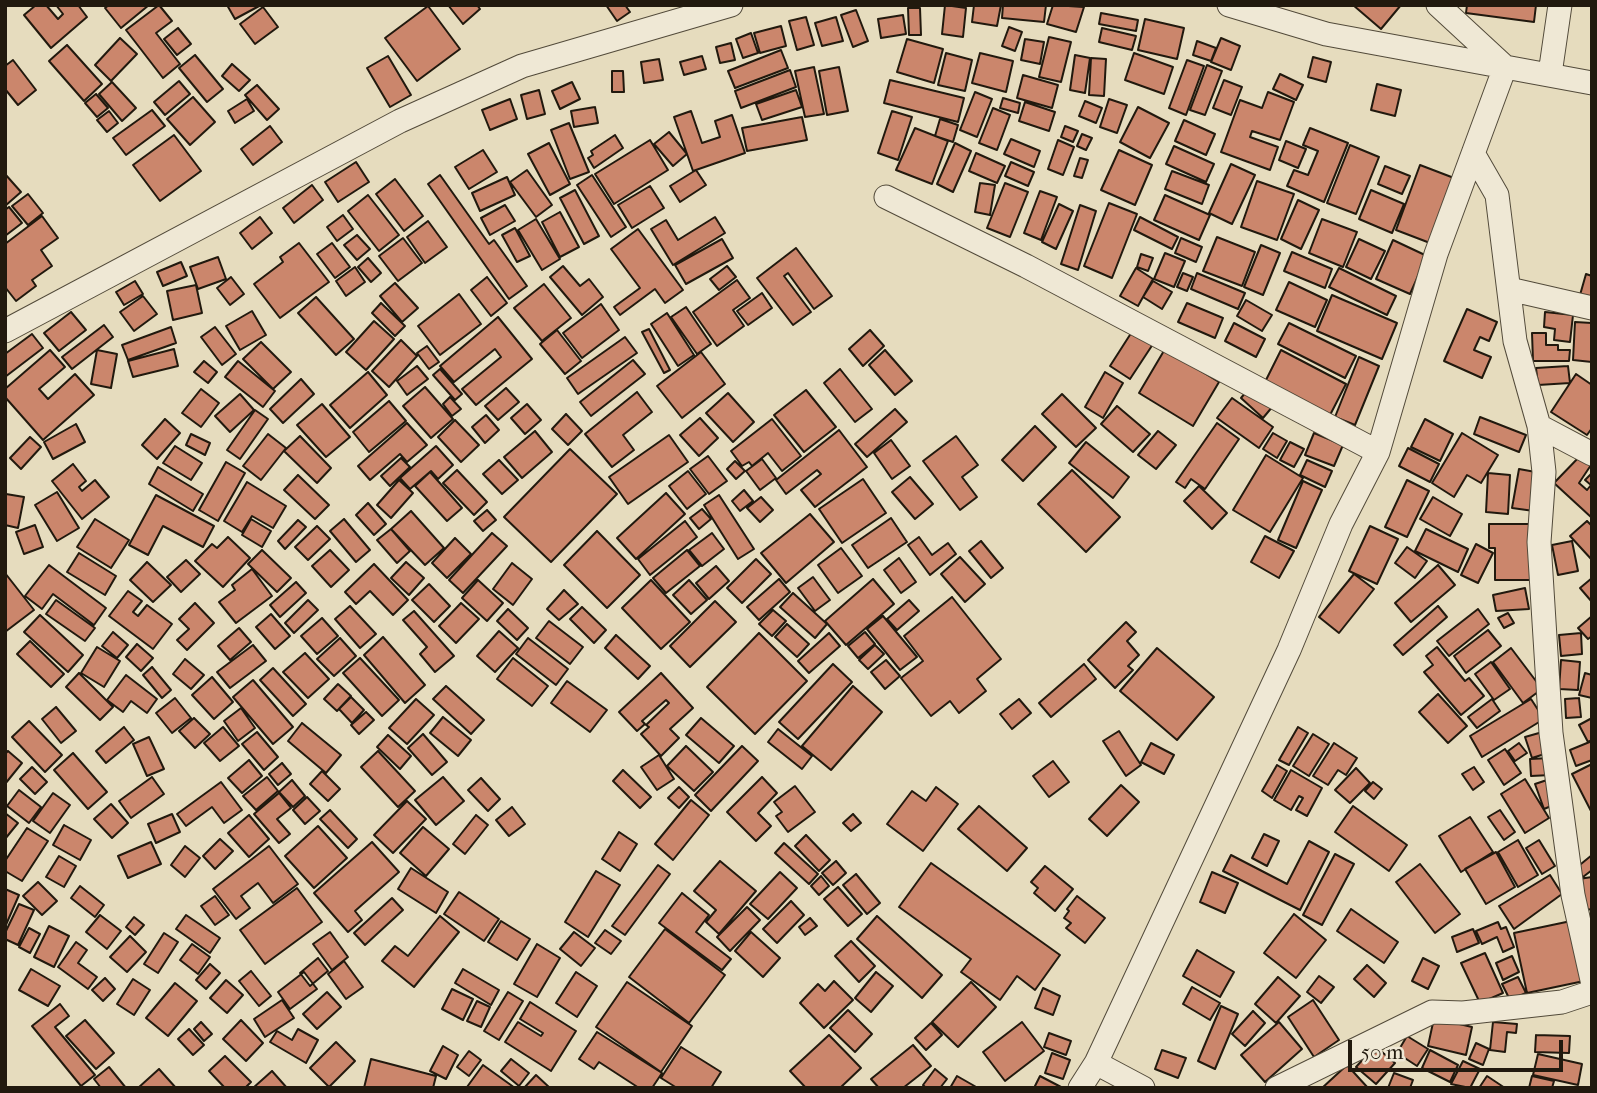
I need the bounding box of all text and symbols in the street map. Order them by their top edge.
scale bar [1352,1026,1567,1070]
text: 50 m [1361,1040,1404,1064]

